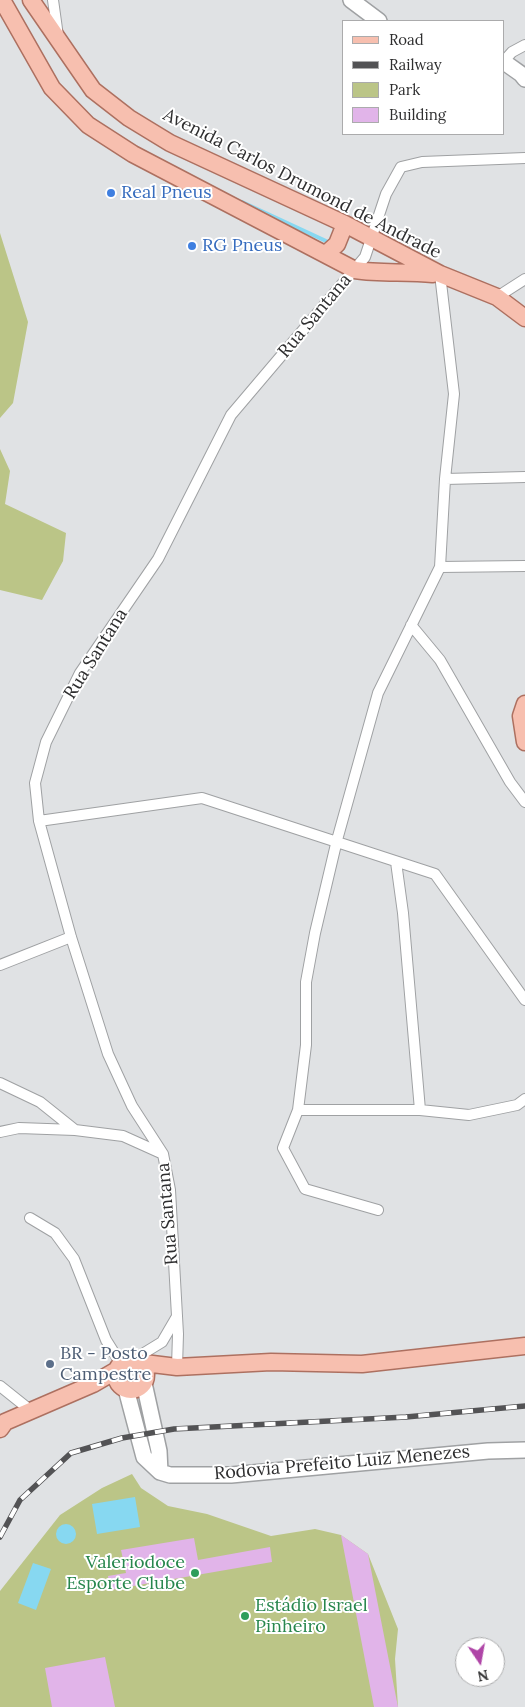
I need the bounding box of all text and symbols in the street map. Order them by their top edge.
legend [342,20,505,135]
text: Road [389,30,424,49]
text: Railway [389,55,442,74]
text: Park [389,80,420,99]
street label: Avenida Carlos Drumond de Andrade [159,104,445,264]
text: Building [389,105,446,124]
place label: Real Pneus [121,182,211,204]
marker: Real Pneus [105,187,117,199]
place label: RG Pneus [202,235,282,257]
marker: RG Pneus [186,240,198,252]
street label: Rua Santana [274,270,356,362]
street label: Rua Santana [60,605,132,703]
street label: Rua Santana [153,1162,183,1266]
place label: BR - Posto Campestre [60,1343,151,1386]
marker: BR - Posto Campestre [44,1358,56,1370]
street label: Rodovia Prefeito Luiz Menezes [213,1441,471,1485]
place label: Valeriodoce Esporte Clube [66,1552,185,1595]
marker: Valeriodoce Esporte Clube [189,1567,201,1579]
place label: Estádio Israel Pinheiro [255,1595,368,1638]
marker: Estádio Israel Pinheiro [239,1610,251,1622]
north arrow [455,1637,505,1687]
text: N [476,1666,490,1686]

